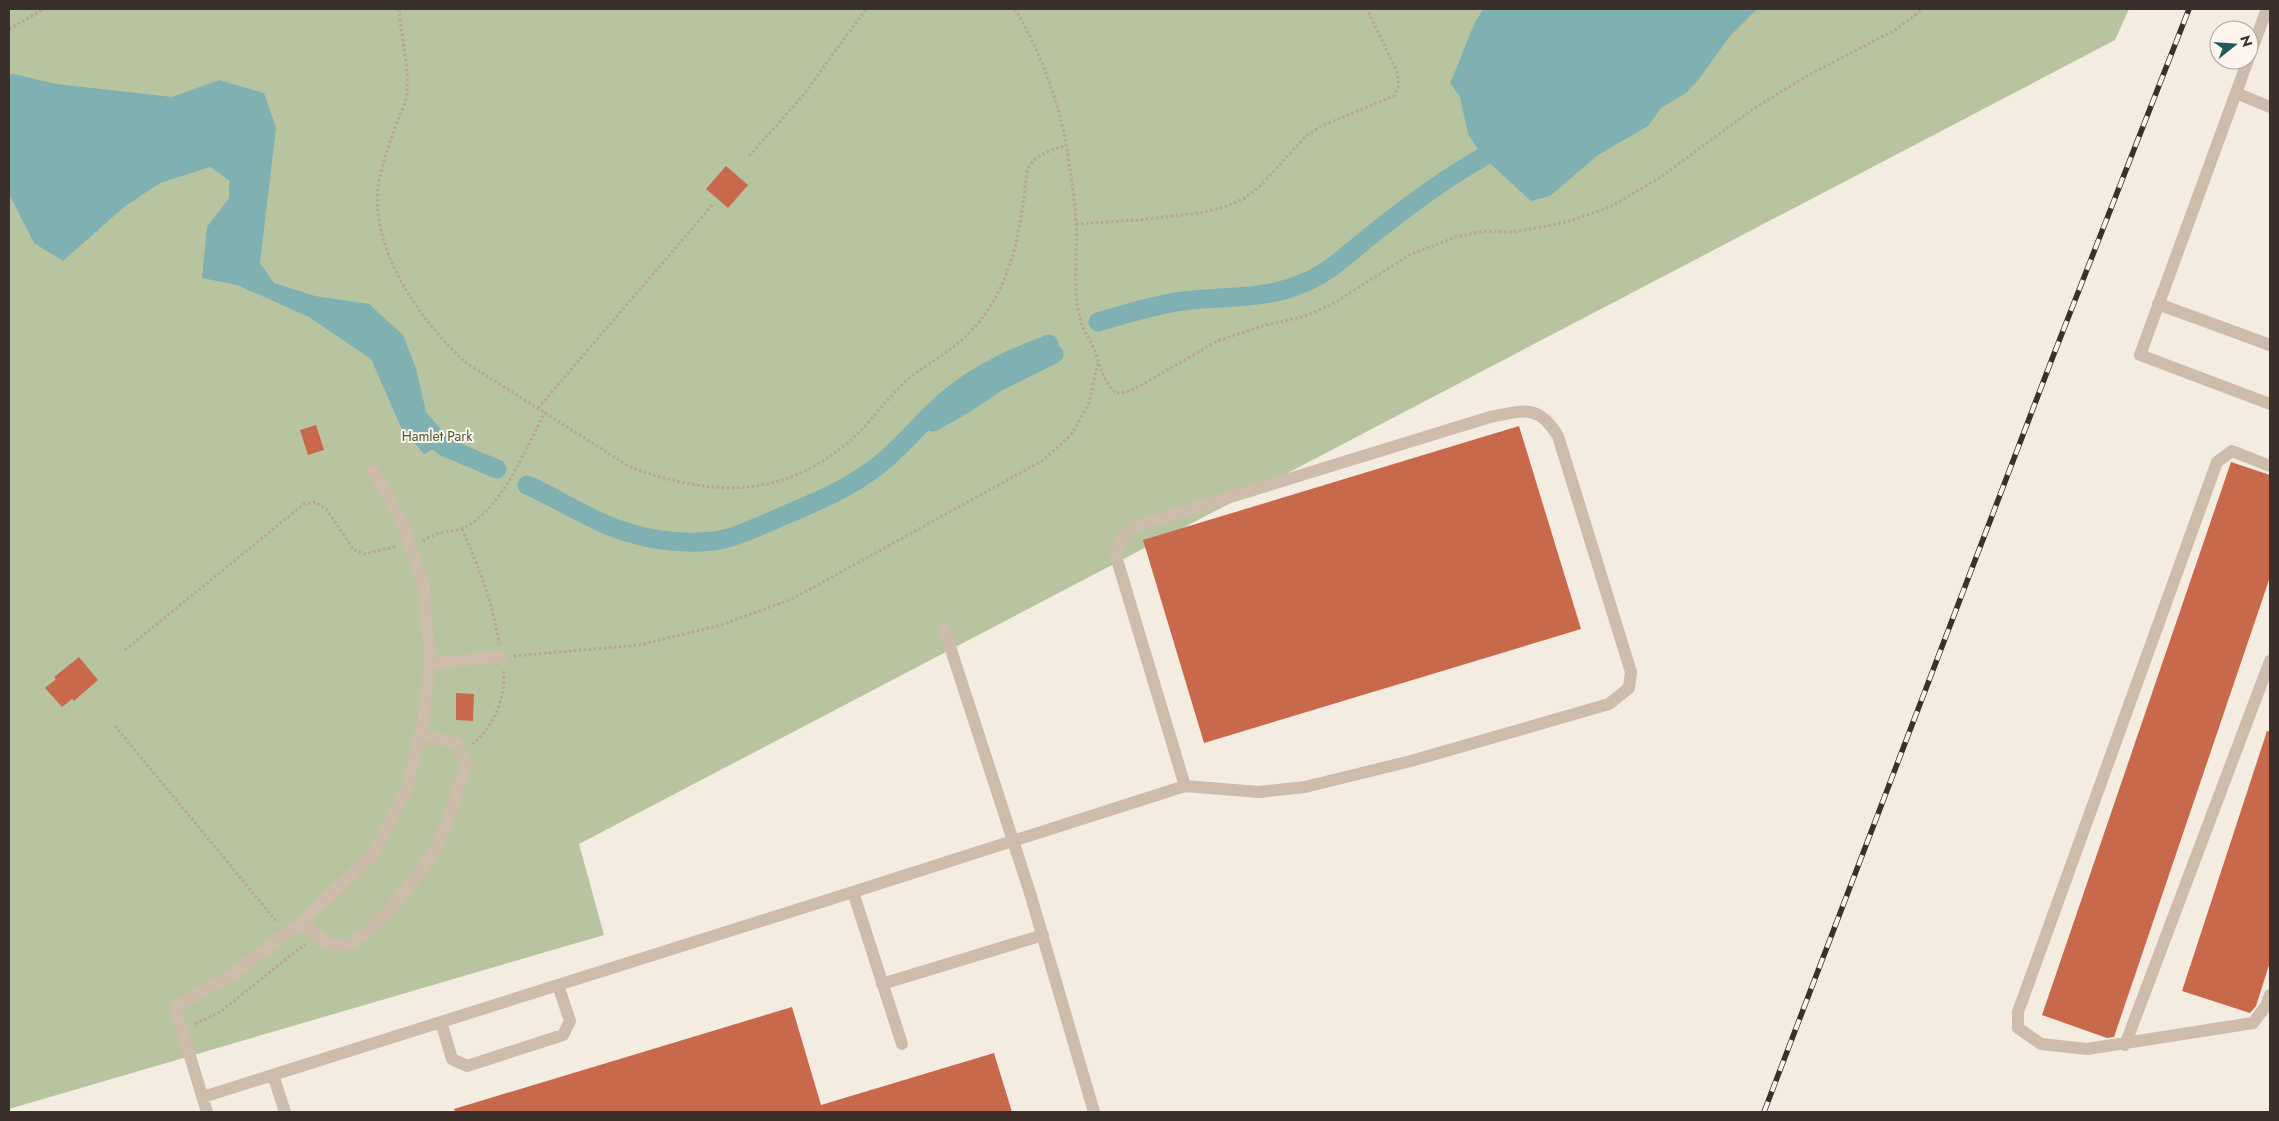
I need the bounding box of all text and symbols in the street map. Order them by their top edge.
north arrow [2209,20,2259,70]
text: N [2235,33,2258,49]
park label: Hamlet Park [402,426,473,446]

